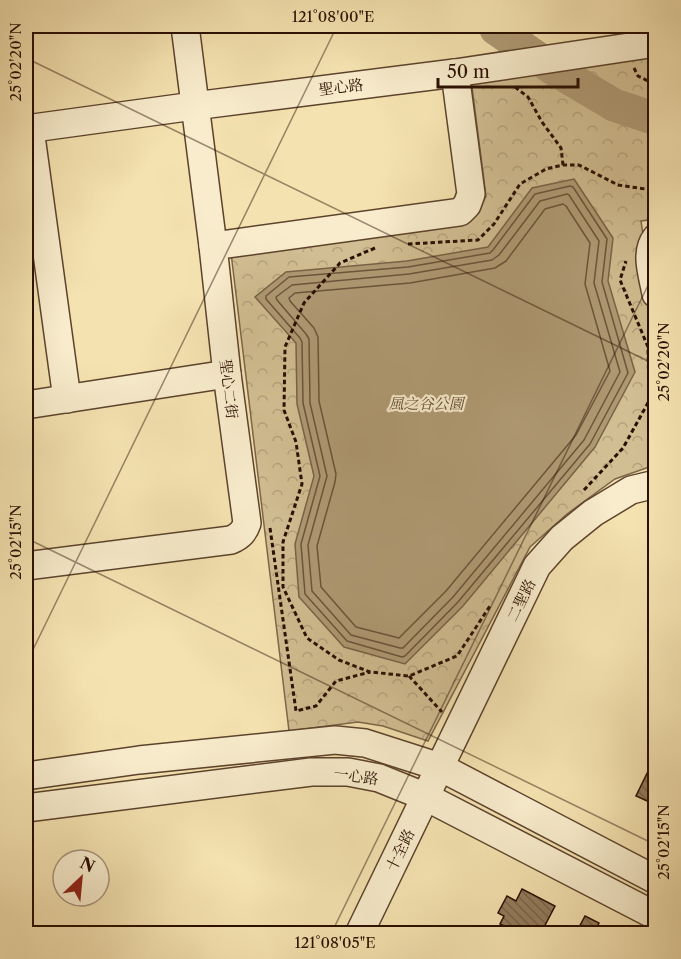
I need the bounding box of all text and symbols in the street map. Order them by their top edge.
text: 121°08'00"E [292,7,374,26]
text: 25°02'20"N [6,22,25,102]
scale bar [438,51,578,89]
text: 50 m [447,61,490,83]
street label: 聖心路 [318,75,364,99]
text: 25°02'20"N [654,322,673,402]
street label: 聖心二街 [216,358,242,420]
park label: 風之谷公園 [388,394,465,413]
text: 25°02'15"N [6,504,25,580]
street label: 二聖路 [503,576,539,624]
street label: 一心路 [332,763,380,789]
text: 25°02'15"N [654,804,673,880]
street label: 十全路 [382,826,418,874]
north arrow [51,848,111,908]
text: N [77,852,98,877]
text: 121°08'05"E [294,933,376,952]

